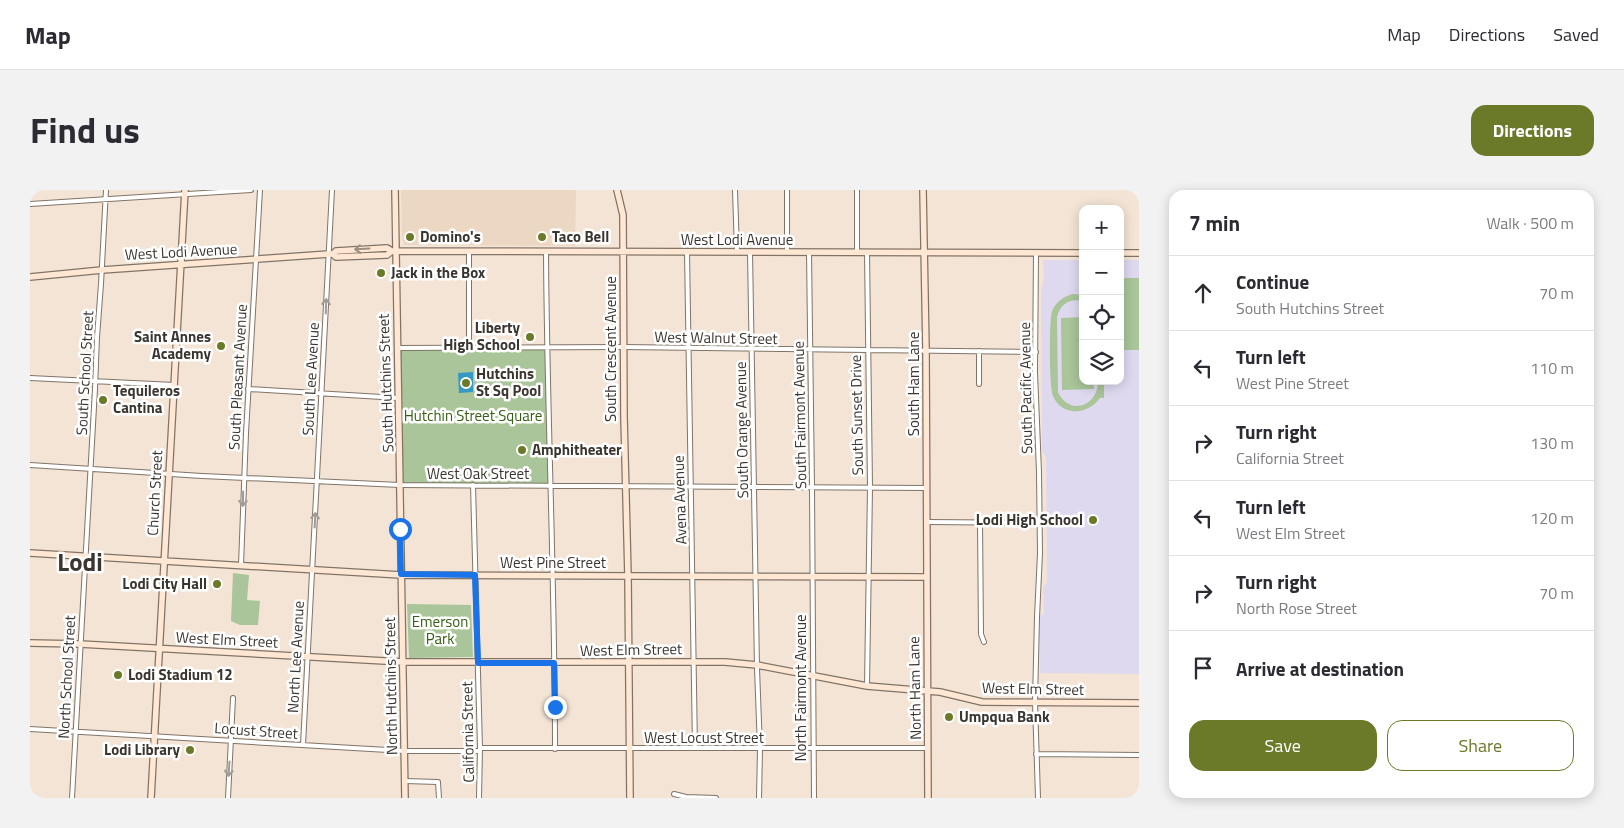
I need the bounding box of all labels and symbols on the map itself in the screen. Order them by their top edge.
place label: Domino's [420,225,481,248]
place label: Taco Bell [552,225,609,248]
street label: West Lodi Avenue [681,228,793,251]
marker: Domino's [404,231,416,243]
marker: Taco Bell [536,231,548,243]
street label: West Lodi Avenue [124,237,238,266]
one-way arrow [354,245,370,254]
place label: Jack in the Box [391,261,485,284]
marker: Jack in the Box [375,267,387,279]
street label: South Crescent Avenue [599,276,622,422]
one-way arrow [321,298,331,314]
street label: South Pleasant Avenue [222,303,253,451]
street label: South School Street [70,309,99,436]
street label: South Hutchins Street [372,312,399,453]
place label: Liberty High School [443,316,520,356]
street label: South Lee Avenue [296,322,325,436]
street label: South Pacific Avenue [1013,322,1038,454]
place label: Saint Annes Academy [134,325,211,365]
street label: West Walnut Street [654,325,779,350]
marker: Liberty High School [524,331,536,343]
street label: South Ham Lane [902,332,925,436]
marker: Saint Annes Academy [215,340,227,352]
street label: South Fairmont Avenue [787,341,812,489]
street label: South Sunset Drive [844,354,869,476]
street label: South Orange Avenue [729,361,754,499]
place label: Hutchins St Sq Pool [476,362,541,402]
marker: Hutchins St Sq Pool [460,377,472,389]
place label: Tequileros Cantina [113,379,180,419]
marker: Tequileros Cantina [97,394,109,406]
park label: Hutchin Street Square [404,404,542,427]
place label: Amphitheater [532,438,622,461]
marker: Amphitheater [516,444,528,456]
street label: Church Street [141,449,168,536]
street label: Avena Avenue [666,455,693,545]
street label: West Oak Street [427,462,530,485]
one-way arrow [239,491,248,507]
place label: Lodi High School [976,508,1083,531]
one-way arrow [311,513,320,529]
marker: Lodi High School [1087,514,1099,526]
route start [389,518,412,541]
district label: Lodi [57,543,103,581]
street label: West Pine Street [500,551,607,574]
place label: Lodi City Hall [122,572,207,595]
marker: Lodi City Hall [211,578,223,590]
street label: North Lee Avenue [281,600,310,714]
park label: Emerson Park [412,610,468,650]
street label: North School Street [52,614,81,739]
street label: North Fairmont Avenue [789,614,812,762]
street label: North Hutchins Street [378,616,403,755]
street label: West Elm Street [175,625,279,654]
street label: North Ham Lane [902,636,927,740]
street label: West Elm Street [580,637,683,662]
place label: Lodi Stadium 12 [128,663,233,686]
marker: Lodi Stadium 12 [112,669,124,681]
street label: West Elm Street [982,676,1085,701]
street label: California Street [455,680,480,783]
route end [544,696,567,719]
place label: Umpqua Bank [959,705,1050,728]
marker: Umpqua Bank [943,711,955,723]
street label: Locust Street [213,716,299,745]
street label: West Locust Street [644,726,765,749]
place label: Lodi Library [104,738,180,761]
marker: Lodi Library [184,744,196,756]
one-way arrow [225,761,234,777]

